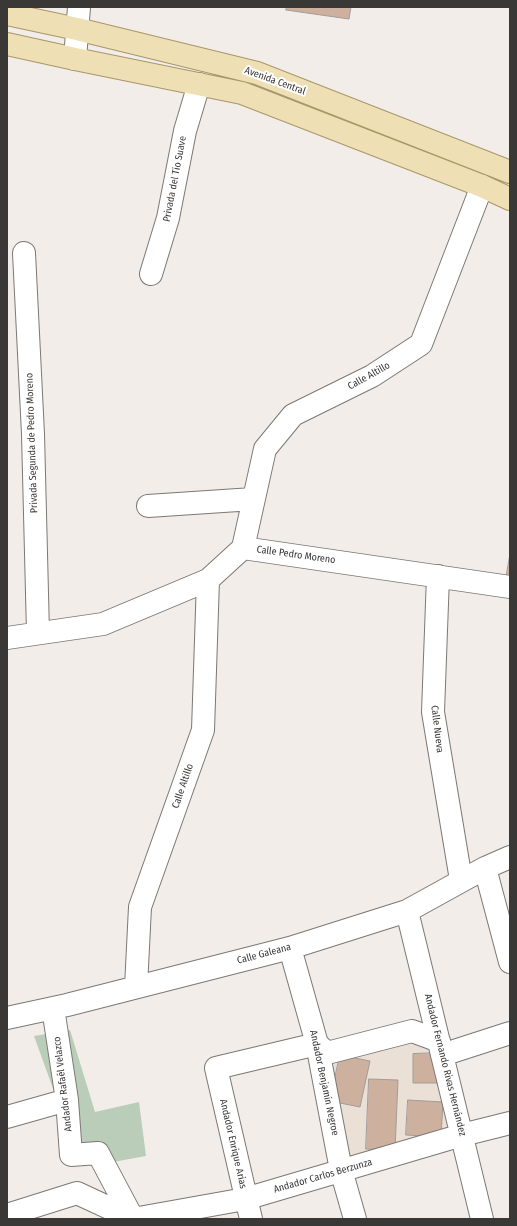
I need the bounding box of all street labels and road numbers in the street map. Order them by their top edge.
street label: Avenida Central [243,64,307,98]
street label: Privada del Tio Suave [161,135,189,223]
street label: Calle Altillo [346,359,392,393]
street label: Privada Segunda de Pedro Moreno [24,373,40,513]
street label: Calle Pedro Moreno [256,544,336,566]
street label: Calle Nueva [428,705,446,753]
street label: Calle Altillo [170,762,196,810]
street label: Calle Galeana [236,941,292,967]
street label: Andador Fernando Rivas Hernández [422,993,468,1137]
street label: Andador Benjamín Negroe [307,1029,341,1137]
street label: Andador Rafaél Velazco [51,1036,75,1132]
street label: Andador Enrique Arias [217,1098,249,1190]
street label: Andador Carlos Berzunza [272,1156,374,1196]

